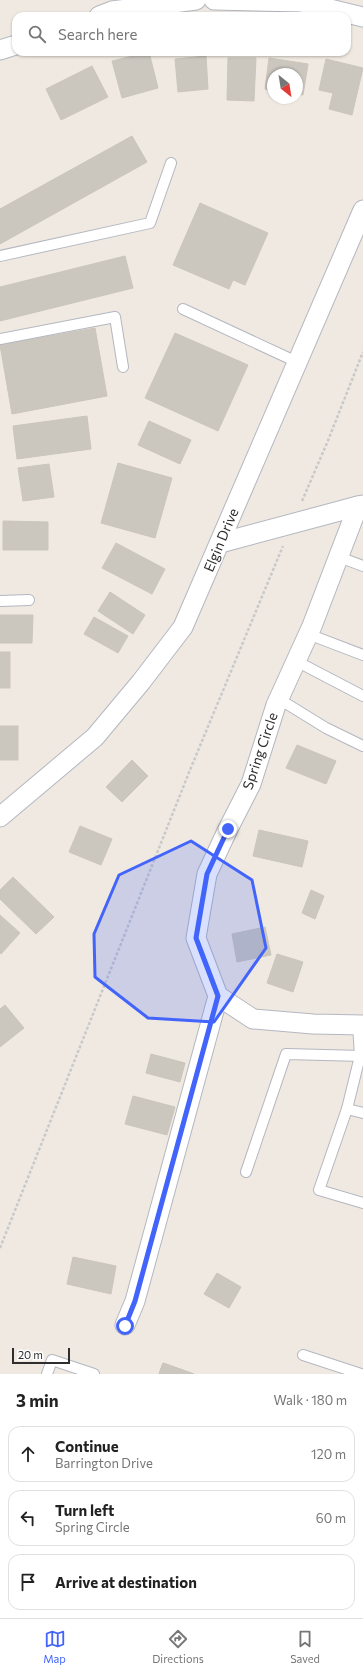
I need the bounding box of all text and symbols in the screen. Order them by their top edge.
search box [12,12,351,56]
icon: search [26,23,48,45]
text: Search here [58,25,137,43]
north arrow [267,68,303,104]
street label: Elgin Drive [200,505,242,574]
street label: Spring Circle [238,710,281,792]
route end [219,820,237,838]
route start [116,1317,134,1335]
scale bar [12,1346,70,1365]
text: 20 m [18,1348,43,1361]
text: 3 min [16,1390,59,1411]
text: Walk · 180 m [273,1392,347,1408]
text: Continue [55,1437,119,1455]
icon: ahead [17,1443,39,1465]
text: 120 m [311,1446,346,1462]
text: Barrington Drive [55,1455,153,1471]
text: Turn left [55,1501,114,1519]
icon: left [17,1507,39,1529]
text: 60 m [316,1510,346,1526]
text: Spring Circle [55,1519,130,1535]
icon: arrive [17,1571,39,1593]
text: Arrive at destination [55,1573,197,1591]
tab: Map [43,1628,66,1665]
tab: Directions [152,1628,204,1665]
tab: Saved [290,1628,320,1665]

